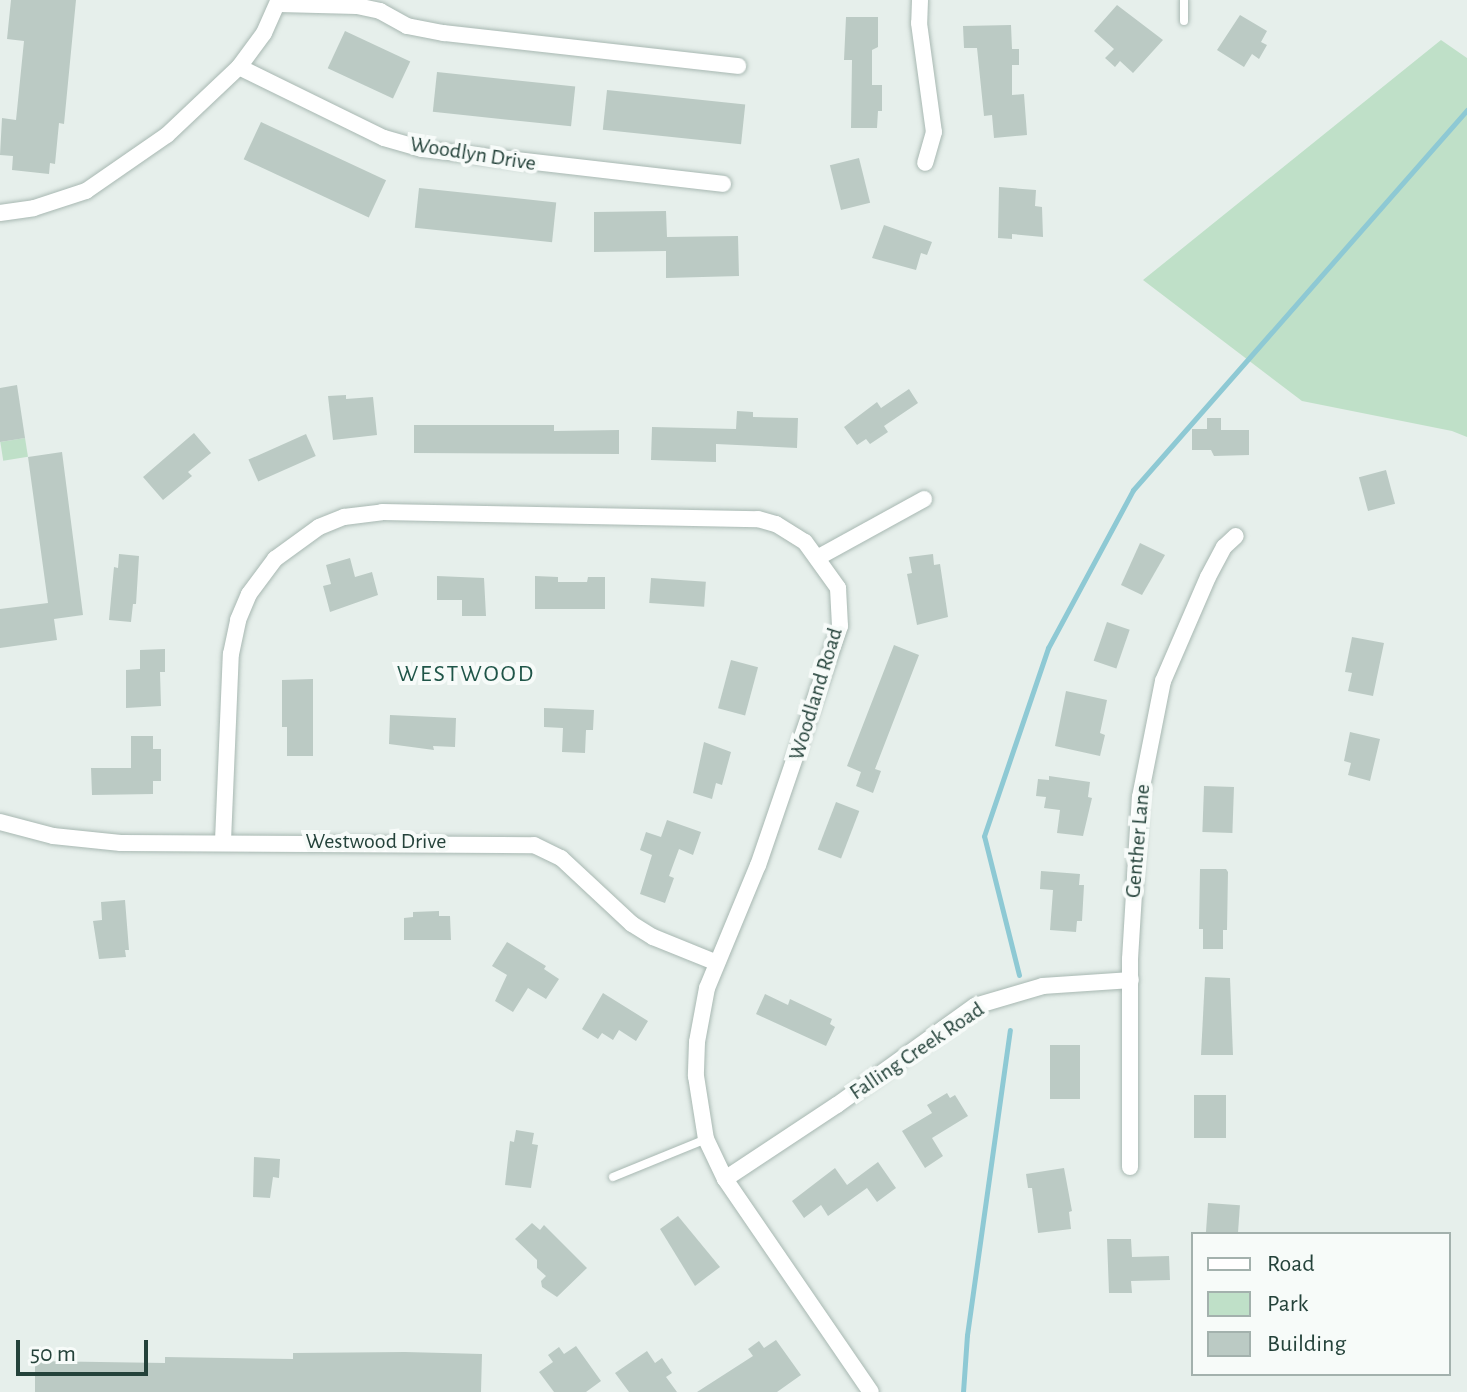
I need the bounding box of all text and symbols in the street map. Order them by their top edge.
street label: Woodlyn Drive [408,131,538,177]
street label: Woodland Road [783,625,849,763]
district label: WESTWOOD [397,661,535,689]
street label: Genther Lane [1120,783,1156,899]
street label: Westwood Drive [306,829,446,855]
street label: Falling Creek Road [845,996,989,1106]
legend [1191,1232,1451,1376]
text: Road [1267,1252,1315,1276]
text: Park [1267,1292,1308,1316]
scale bar [20,1324,152,1374]
text: Building [1267,1332,1346,1356]
text: 50 m [30,1342,76,1366]

